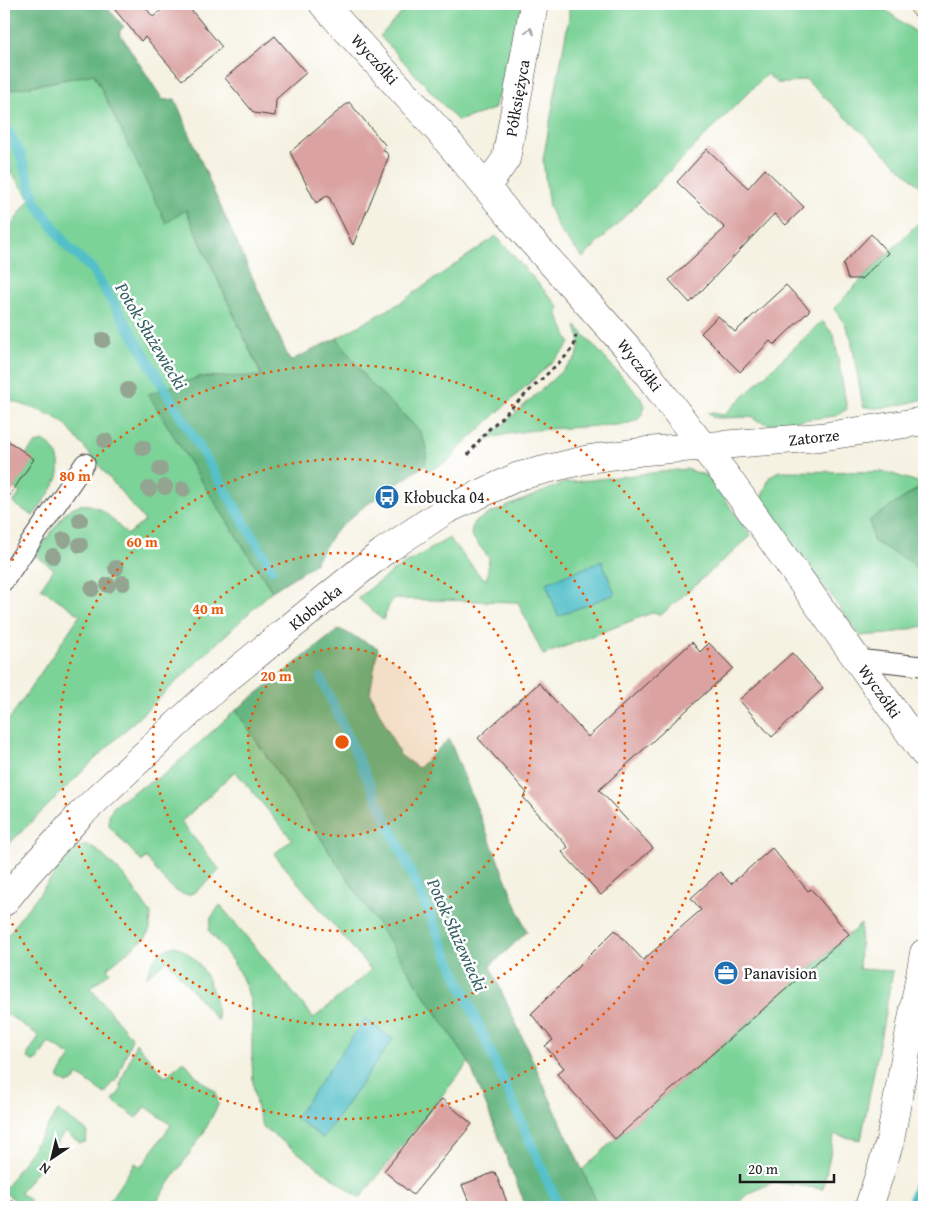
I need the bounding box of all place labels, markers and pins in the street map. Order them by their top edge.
bus stop icon: Kłobucka 04 [374,484,400,510]
place label: Kłobucka 04 [404,485,485,509]
centre of rings [333,733,351,751]
office icon: Panavision [713,960,739,986]
place label: Panavision [744,961,817,985]

